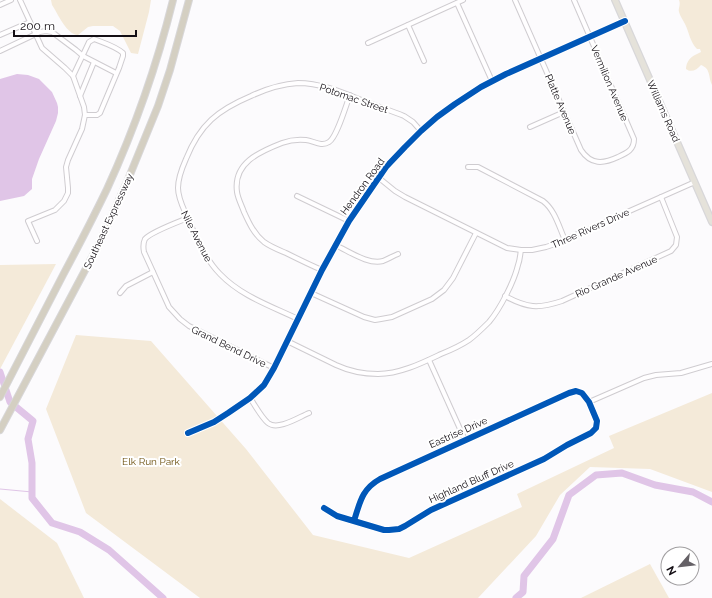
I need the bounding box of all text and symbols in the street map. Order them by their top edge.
scale bar [14,12,136,38]
text: 200 m [20,19,55,33]
street label: Vermilion Avenue [589,44,630,123]
street label: Platte Avenue [543,73,578,136]
street label: Williams Road [645,79,682,144]
street label: Potomac Street [318,82,390,116]
street label: Hendron Road [338,156,387,217]
street label: Southeast Expressway [81,171,136,271]
street label: Three Rivers Drive [550,206,631,251]
street label: Nile Avenue [179,209,214,264]
street label: Rio Grande Avenue [574,253,659,299]
street label: Grand Bend Drive [190,324,268,369]
street label: Eastrise Drive [427,415,489,450]
park label: Elk Run Park [122,456,181,467]
street label: Highland Bluff Drive [427,458,515,505]
north arrow [660,546,700,586]
text: N [664,564,679,577]

